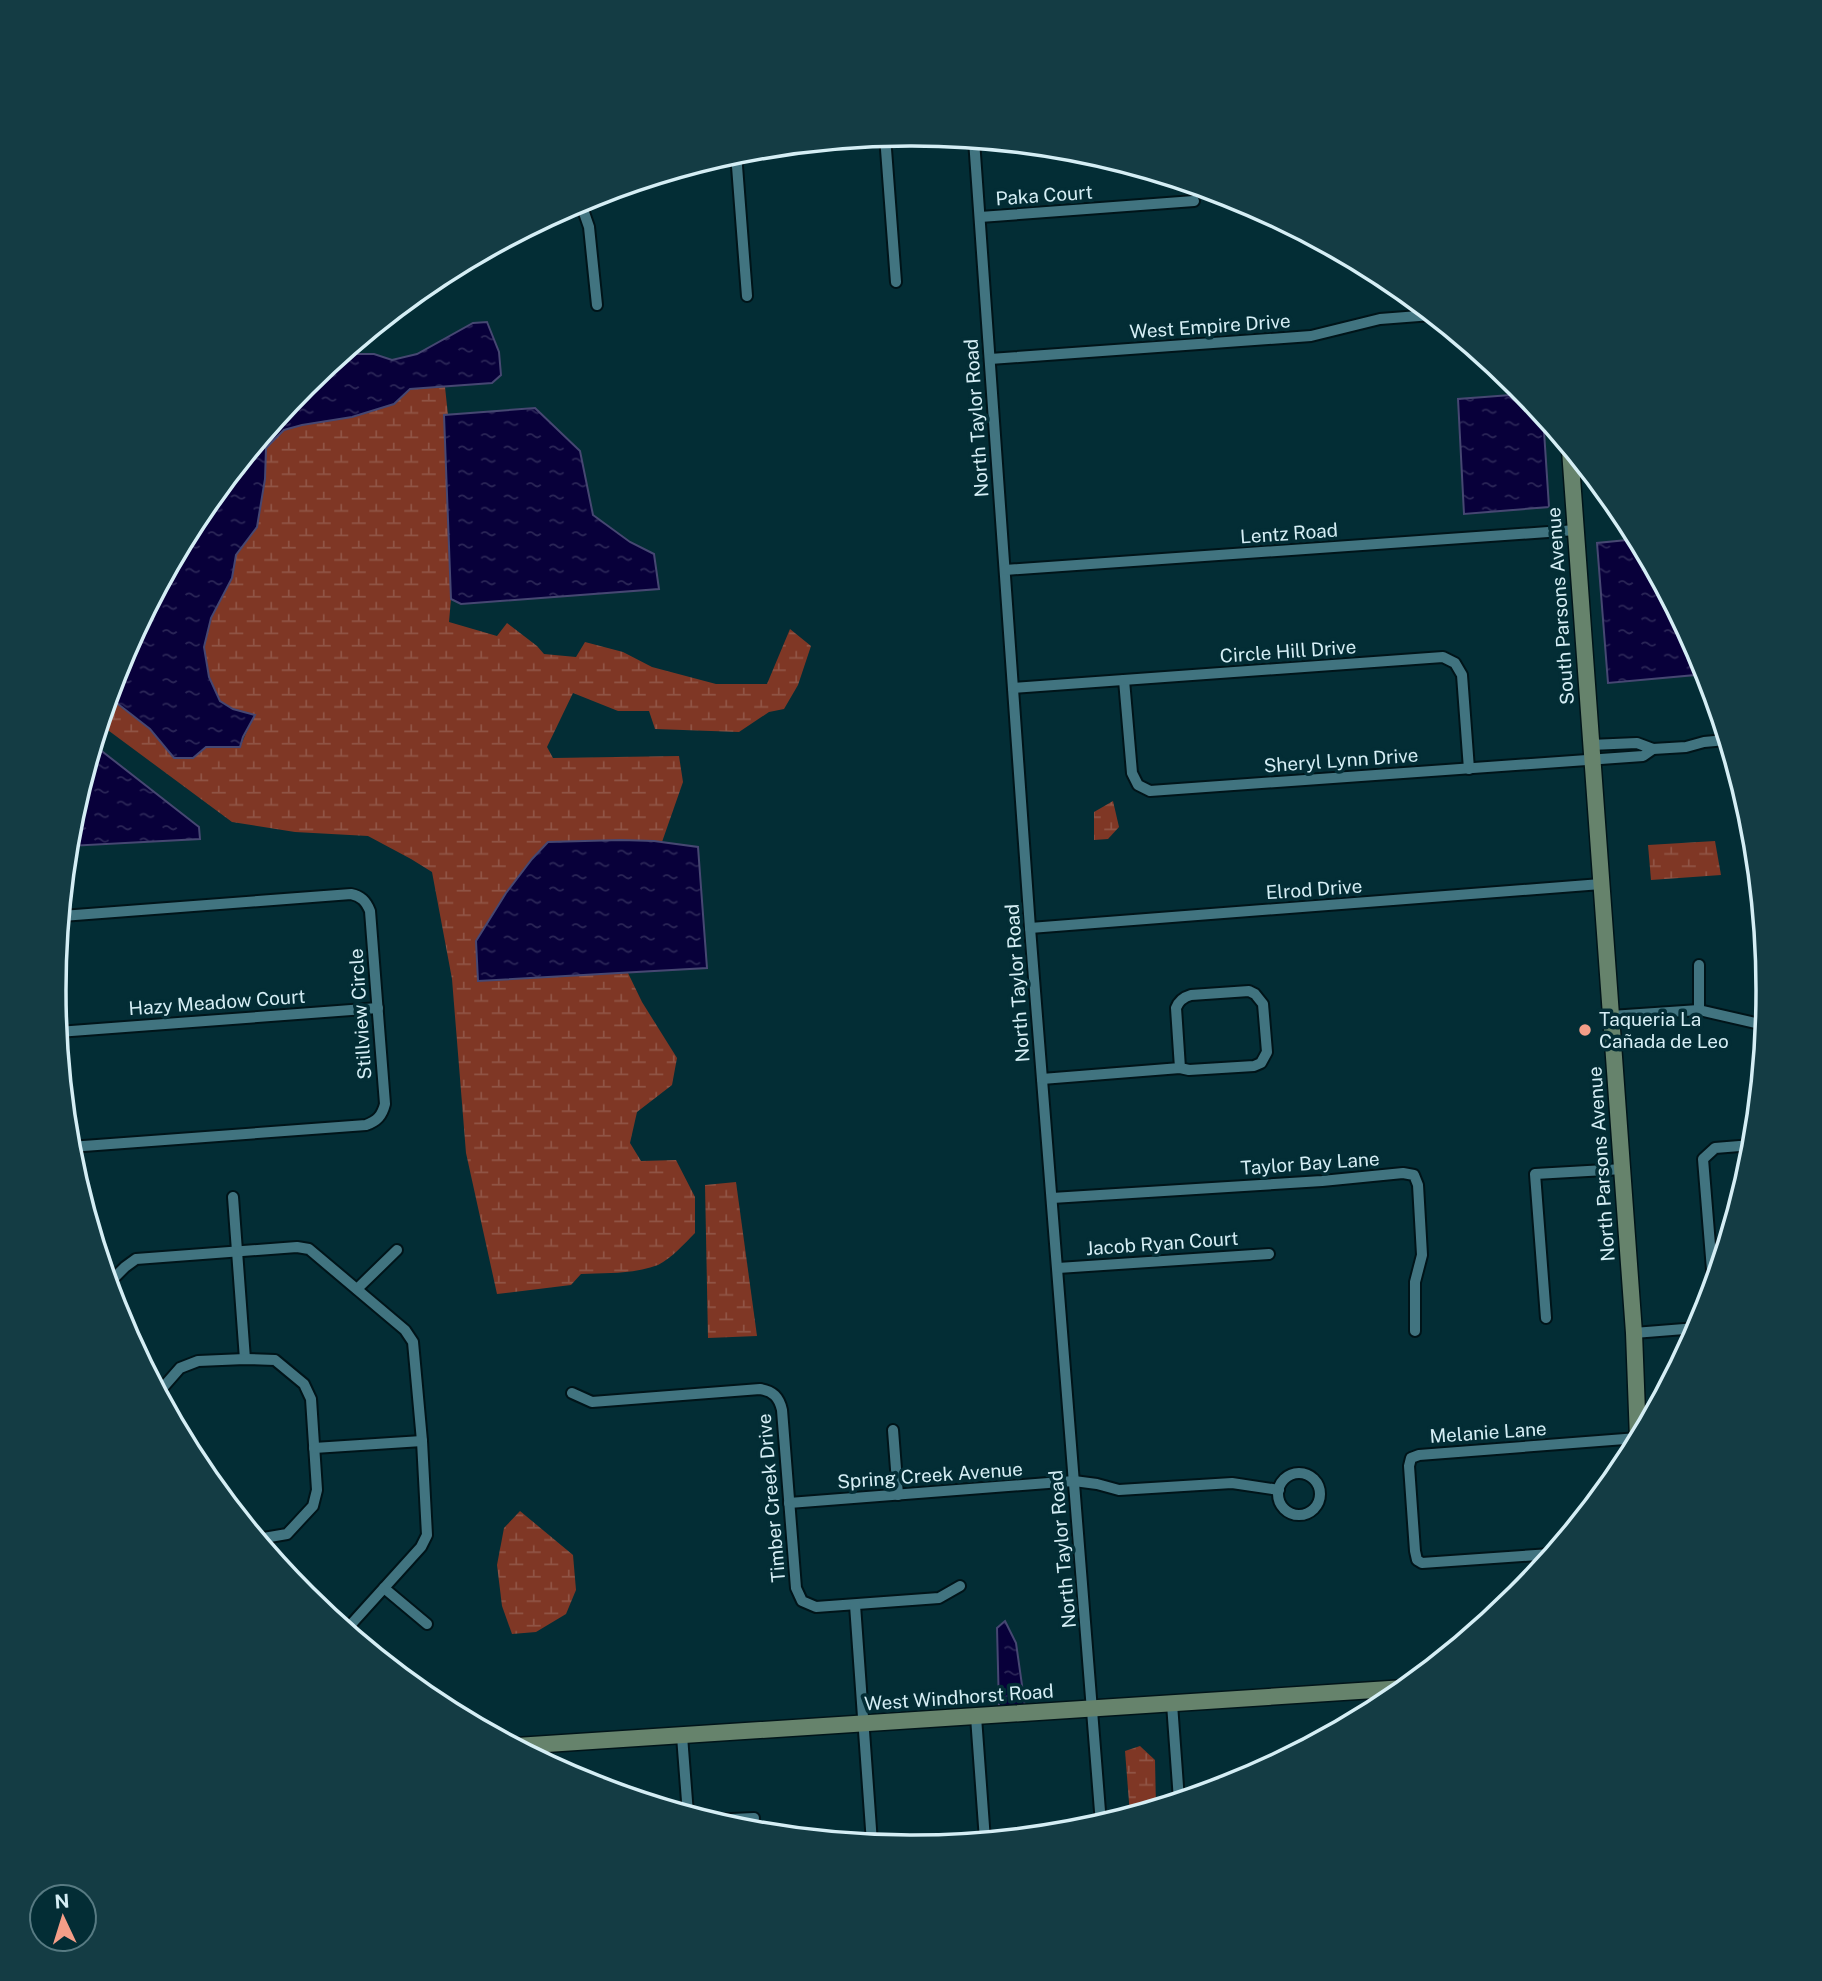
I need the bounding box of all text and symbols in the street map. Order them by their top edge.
street label: Paka Court [995,181,1093,209]
street label: West Empire Drive [1129,309,1291,343]
street label: North Taylor Road [959,338,993,498]
street label: South Parsons Avenue [1542,507,1578,705]
street label: Lentz Road [1239,519,1339,547]
street label: Circle Hill Drive [1219,635,1357,667]
street label: Sheryl Lynn Drive [1263,744,1419,776]
street label: Elrod Drive [1265,875,1363,903]
street label: North Taylor Road [1000,903,1034,1063]
street label: Stillview Circle [344,948,376,1080]
street label: Hazy Meadow Court [128,985,306,1019]
place label: Taqueria La Cañada de Leo [1599,1008,1729,1052]
marker: Taqueria La Cañada de Leo [1577,1022,1593,1038]
street label: North Parsons Avenue [1583,1066,1619,1262]
street label: Taylor Bay Lane [1240,1147,1380,1179]
street label: Jacob Ryan Court [1085,1227,1239,1259]
street label: Timber Creek Drive [753,1413,789,1583]
street label: Melanie Lane [1429,1417,1547,1447]
street label: Spring Creek Avenue [836,1458,1024,1492]
street label: North Taylor Road [1044,1469,1080,1629]
street label: West Windhorst Road [864,1679,1054,1715]
north arrow [28,1883,98,1953]
text: N [54,1890,70,1913]

